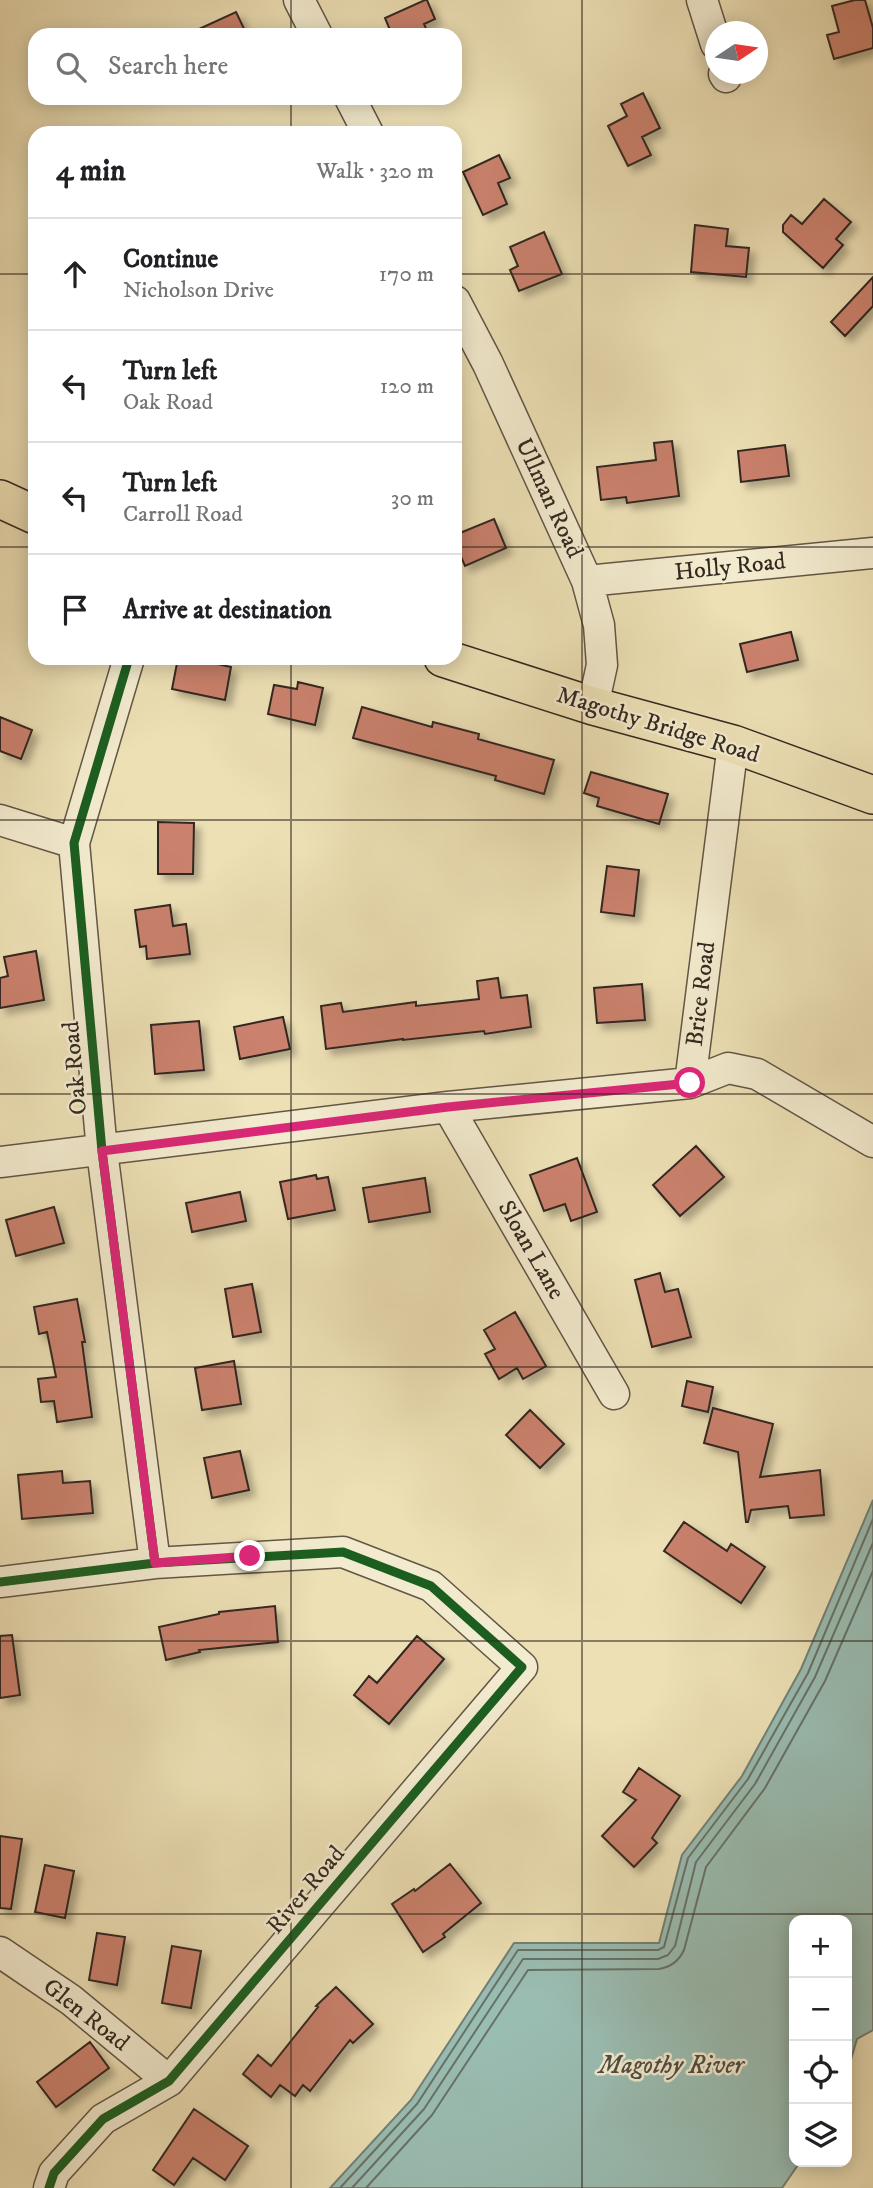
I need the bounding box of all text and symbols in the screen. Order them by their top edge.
north arrow [705,21,768,84]
search box [28,28,462,105]
icon: search [52,48,90,86]
text: Search here [108,50,228,83]
text: 4 min [56,153,126,190]
text: Walk · 320 m [316,157,434,186]
text: Continue [123,243,218,276]
icon: ahead [56,255,94,293]
text: 170 m [379,260,434,289]
text: Nicholson Drive [123,276,274,305]
text: Turn left [123,355,217,388]
icon: left [56,367,94,405]
text: 120 m [380,372,434,401]
text: Oak Road [123,388,213,417]
street label: Ullman Road [508,433,590,563]
text: Turn left [123,467,217,500]
icon: left [56,479,94,517]
text: 30 m [391,484,434,513]
text: Carroll Road [123,500,243,529]
street label: Holly Road [673,546,787,588]
icon: arrive [56,591,94,629]
text: Arrive at destination [123,594,332,627]
street label: Magothy Bridge Road [553,680,763,770]
street label: Brice Road [680,940,722,1048]
street label: Oak Road [56,1020,94,1116]
route start [674,1067,705,1098]
street label: Sloan Lane [491,1195,571,1305]
route end [234,1540,265,1571]
street label: River Road [260,1840,352,1940]
map controls [789,1915,852,2167]
button: + [789,1915,852,1978]
street label: Glen Road [37,1972,135,2058]
button: − [789,1978,852,2041]
button: locate [789,2041,852,2104]
water label: Magothy River [597,2049,745,2082]
button: layers [789,2104,852,2167]

